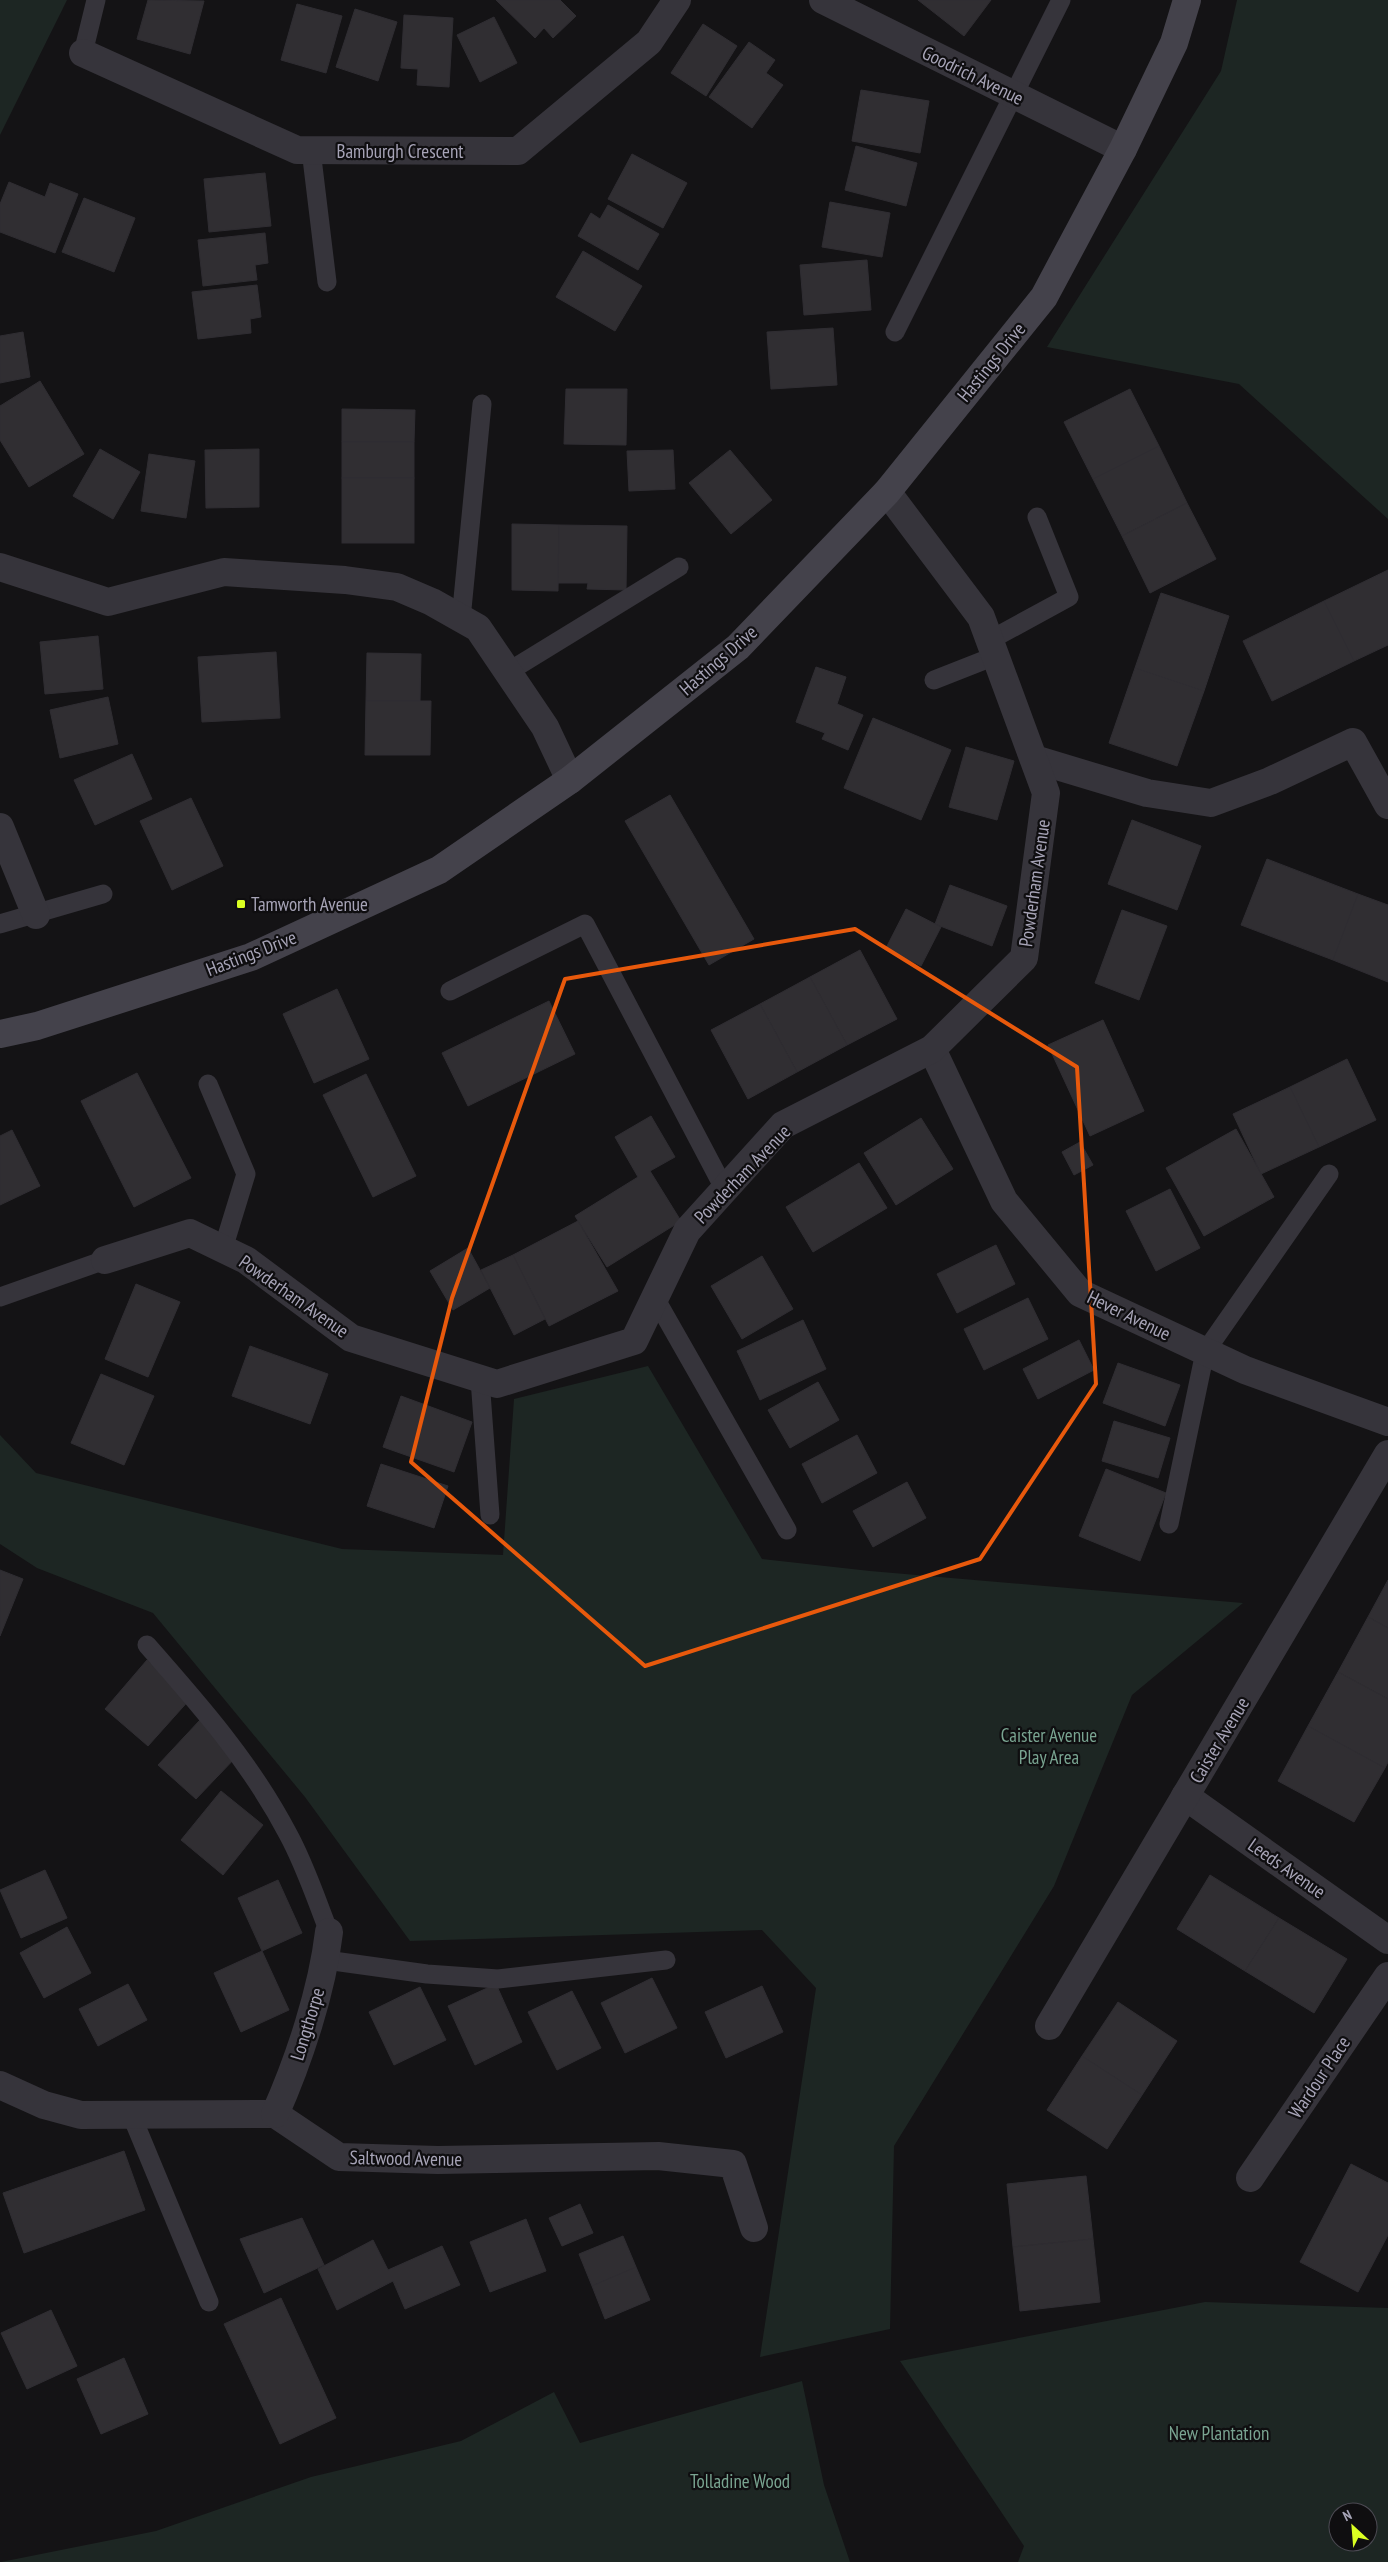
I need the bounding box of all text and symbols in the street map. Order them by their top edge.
street label: Goodrich Avenue [918,40,1028,110]
street label: Bamburgh Crescent [337,139,464,163]
street label: Hastings Drive [952,317,1030,406]
street label: Hastings Drive [674,620,762,700]
street label: Powderham Avenue [1013,818,1055,948]
place label: Tamworth Avenue [251,892,368,916]
marker: Tamworth Avenue [235,898,247,910]
street label: Hastings Drive [202,925,300,981]
street label: Powderham Avenue [689,1119,795,1229]
street label: Powderham Avenue [235,1249,354,1343]
street label: Hever Avenue [1083,1285,1175,1346]
street label: Caister Avenue [1184,1692,1254,1787]
park label: Caister Avenue Play Area [1001,1723,1097,1769]
street label: Leeds Avenue [1244,1833,1330,1903]
street label: Longthorpe [285,1985,329,2063]
street label: Wardour Place [1283,2031,1355,2123]
street label: Saltwood Avenue [349,2145,463,2171]
park label: New Plantation [1169,2421,1269,2445]
park label: Tolladine Wood [690,2469,790,2493]
north arrow [1328,2502,1378,2552]
text: N [1340,2506,1355,2525]

